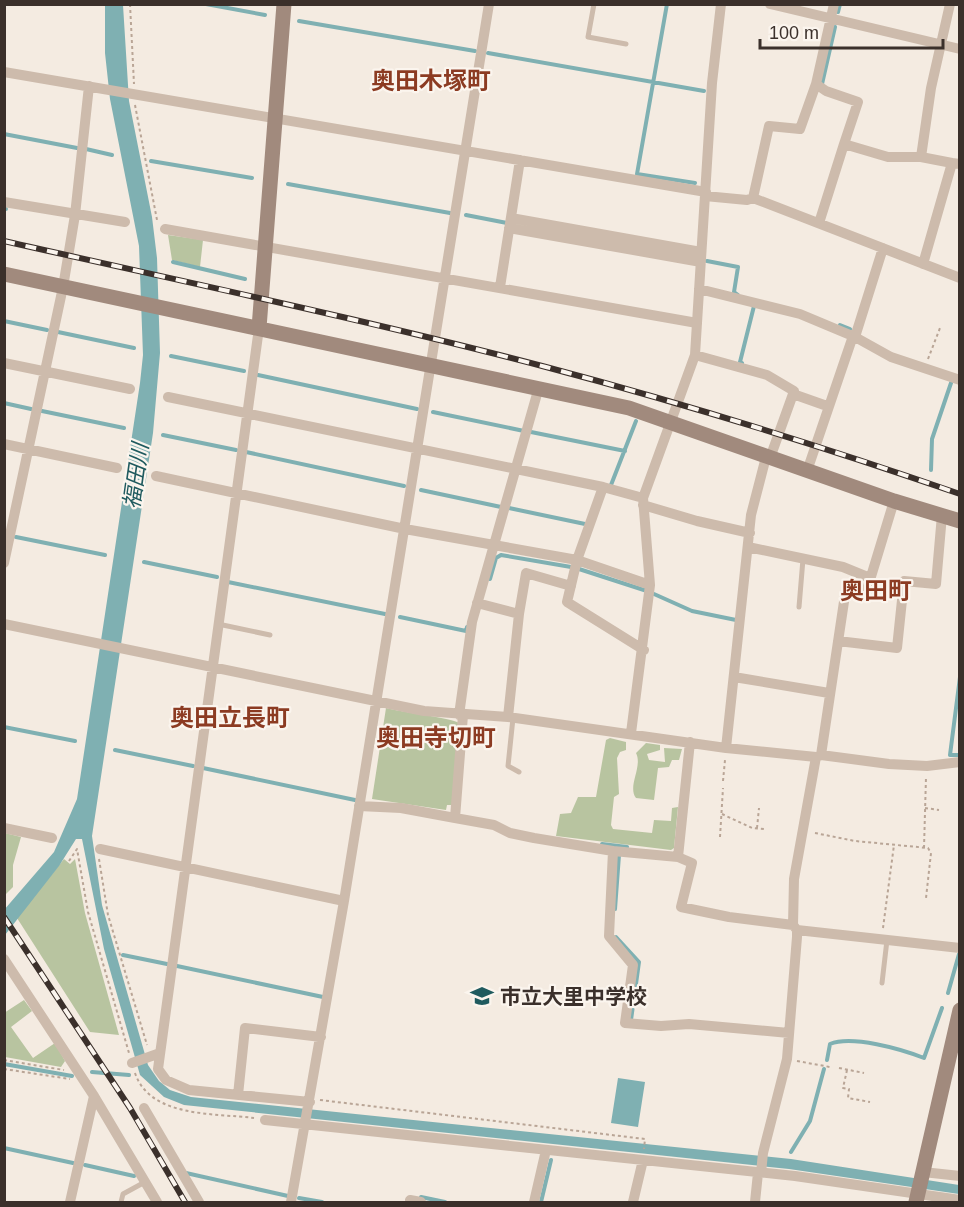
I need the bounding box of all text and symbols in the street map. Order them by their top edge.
scale bar [760,12,943,50]
text: 100 m [769,23,819,43]
district label: 奥田木塚町 [371,67,491,94]
water label: 福田川 [119,440,153,510]
district label: 奥田町 [840,577,912,604]
district label: 奥田立長町 [170,704,290,731]
district label: 奥田寺切町 [376,724,496,751]
school or university icon: 市立大里中学校 [469,983,495,1009]
place label: 市立大里中学校 [500,985,647,1008]

